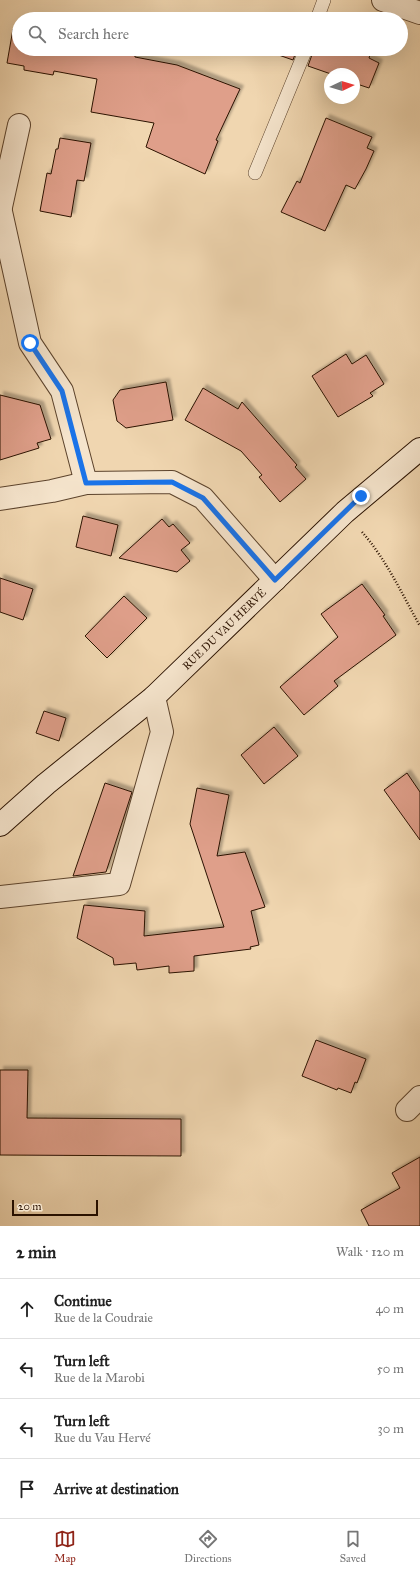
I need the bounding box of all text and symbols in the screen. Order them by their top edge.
search box [12,12,408,56]
icon: search [26,23,48,45]
text: Search here [58,25,129,43]
north arrow [324,68,360,104]
route start [21,334,39,352]
route end [352,487,370,505]
street label: RUE DU VAU HERVÉ [179,585,269,673]
scale bar [12,1198,98,1217]
text: 20 m [18,1200,41,1213]
text: 2 min [16,1242,56,1263]
text: Walk · 120 m [336,1244,404,1260]
text: Continue [54,1292,112,1310]
icon: ahead [16,1298,38,1320]
text: 40 m [375,1301,404,1317]
text: Rue de la Coudraie [54,1310,153,1326]
text: Turn left [54,1352,110,1370]
icon: left [16,1358,38,1380]
text: 50 m [377,1361,404,1377]
text: Rue de la Marobi [54,1370,145,1386]
text: Turn left [54,1412,110,1430]
icon: left [16,1418,38,1440]
text: 30 m [378,1421,404,1437]
text: Rue du Vau Hervé [54,1430,151,1446]
icon: arrive [16,1478,38,1500]
text: Arrive at destination [54,1480,179,1498]
tab: Map [54,1528,76,1565]
tab: Directions [184,1528,232,1565]
tab: Saved [340,1528,366,1565]

